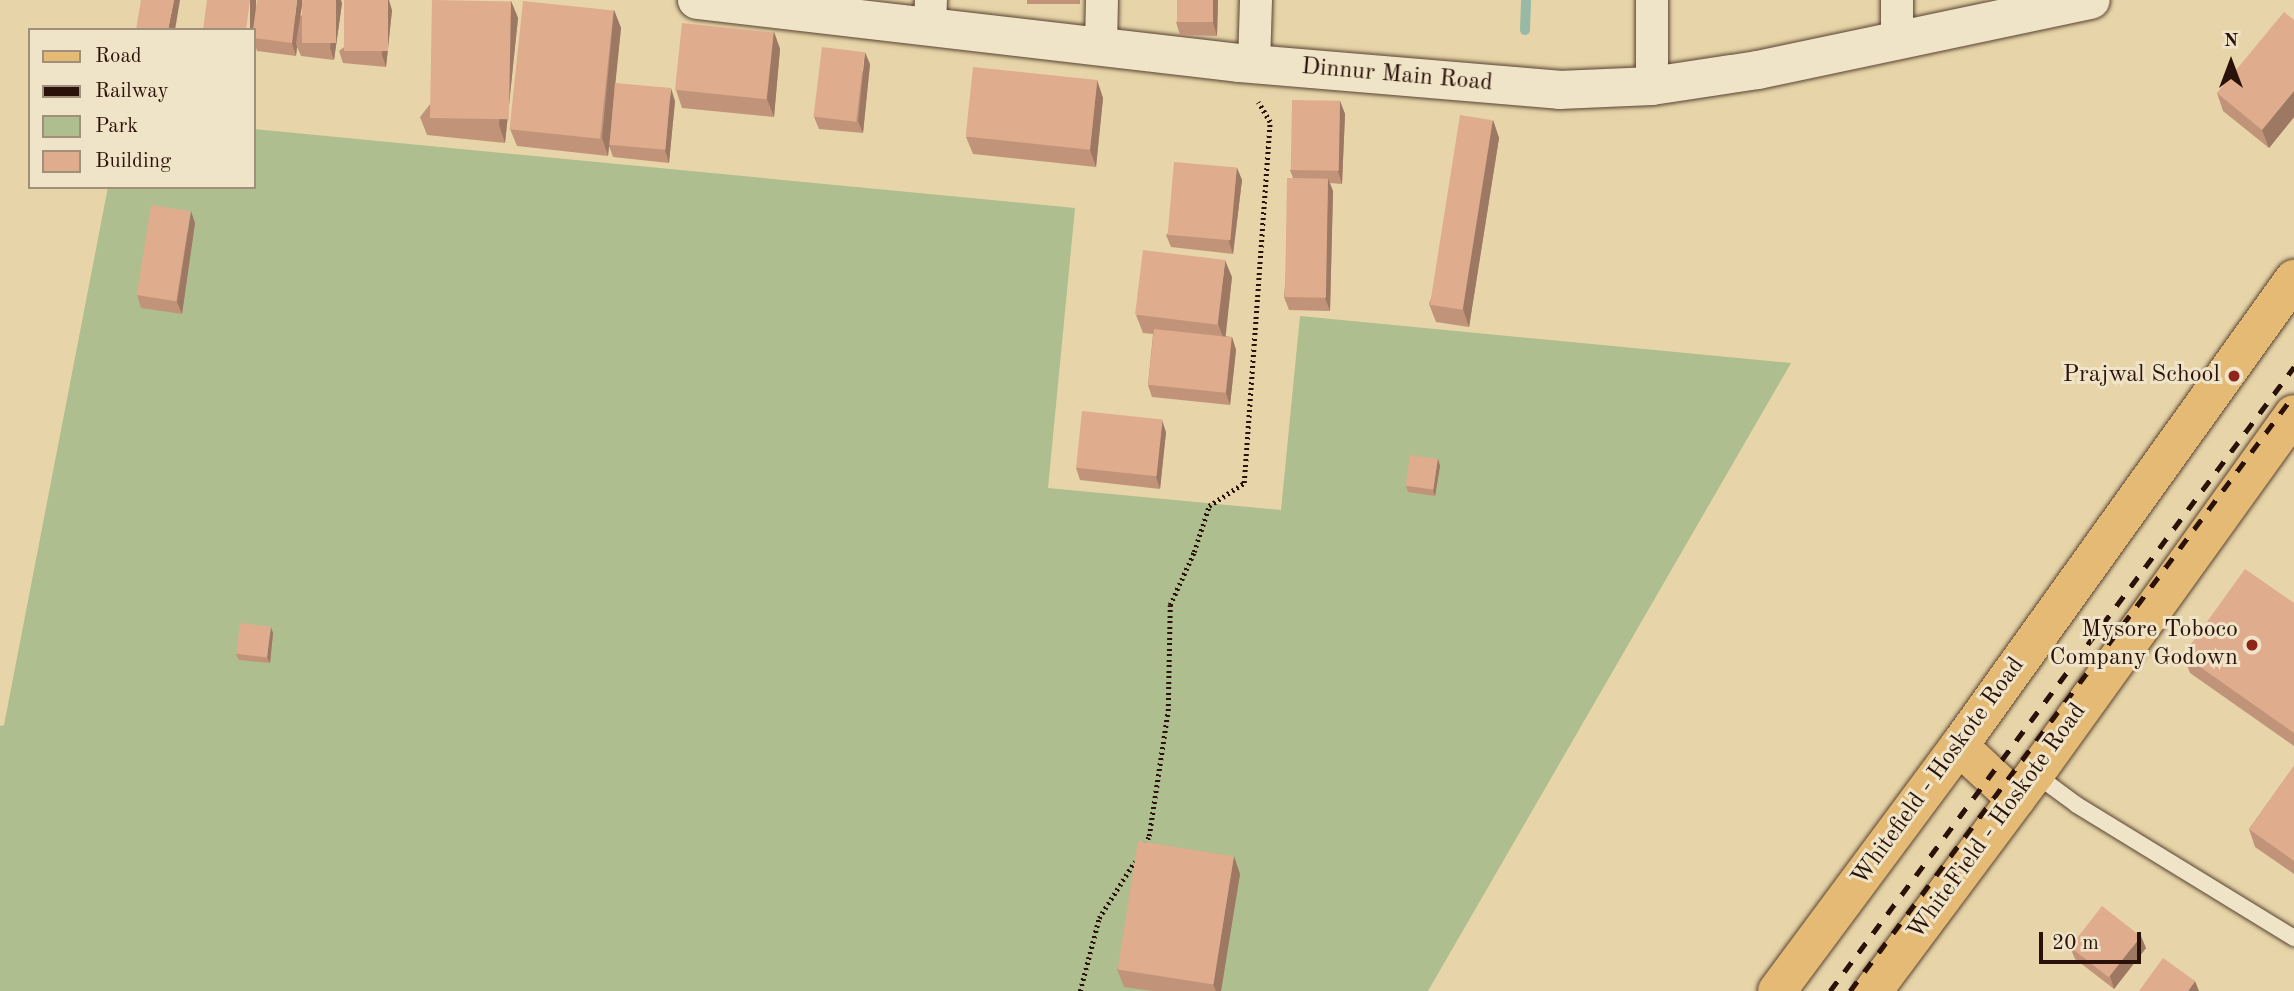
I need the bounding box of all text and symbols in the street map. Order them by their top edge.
legend [28,28,256,189]
north arrow [2196,28,2266,98]
text: N [2224,32,2238,51]
text: Road [95,46,142,67]
street label: Dinnur Main Road [1300,53,1494,99]
text: Railway [95,81,169,102]
text: Park [95,116,138,137]
text: Building [95,151,171,172]
place label: Prajwal School [2063,362,2220,390]
marker: Prajwal School [2226,368,2242,384]
place label: Mysore Toboco Company Godown [2049,617,2238,673]
marker: Mysore Toboco Company Godown [2244,637,2260,653]
street label: Whitefield - Hoskote Road [1847,652,2031,892]
street label: WhiteField - Hoskote Road [1903,698,2093,946]
scale bar [2042,918,2144,962]
text: 20 m [2052,933,2099,954]

